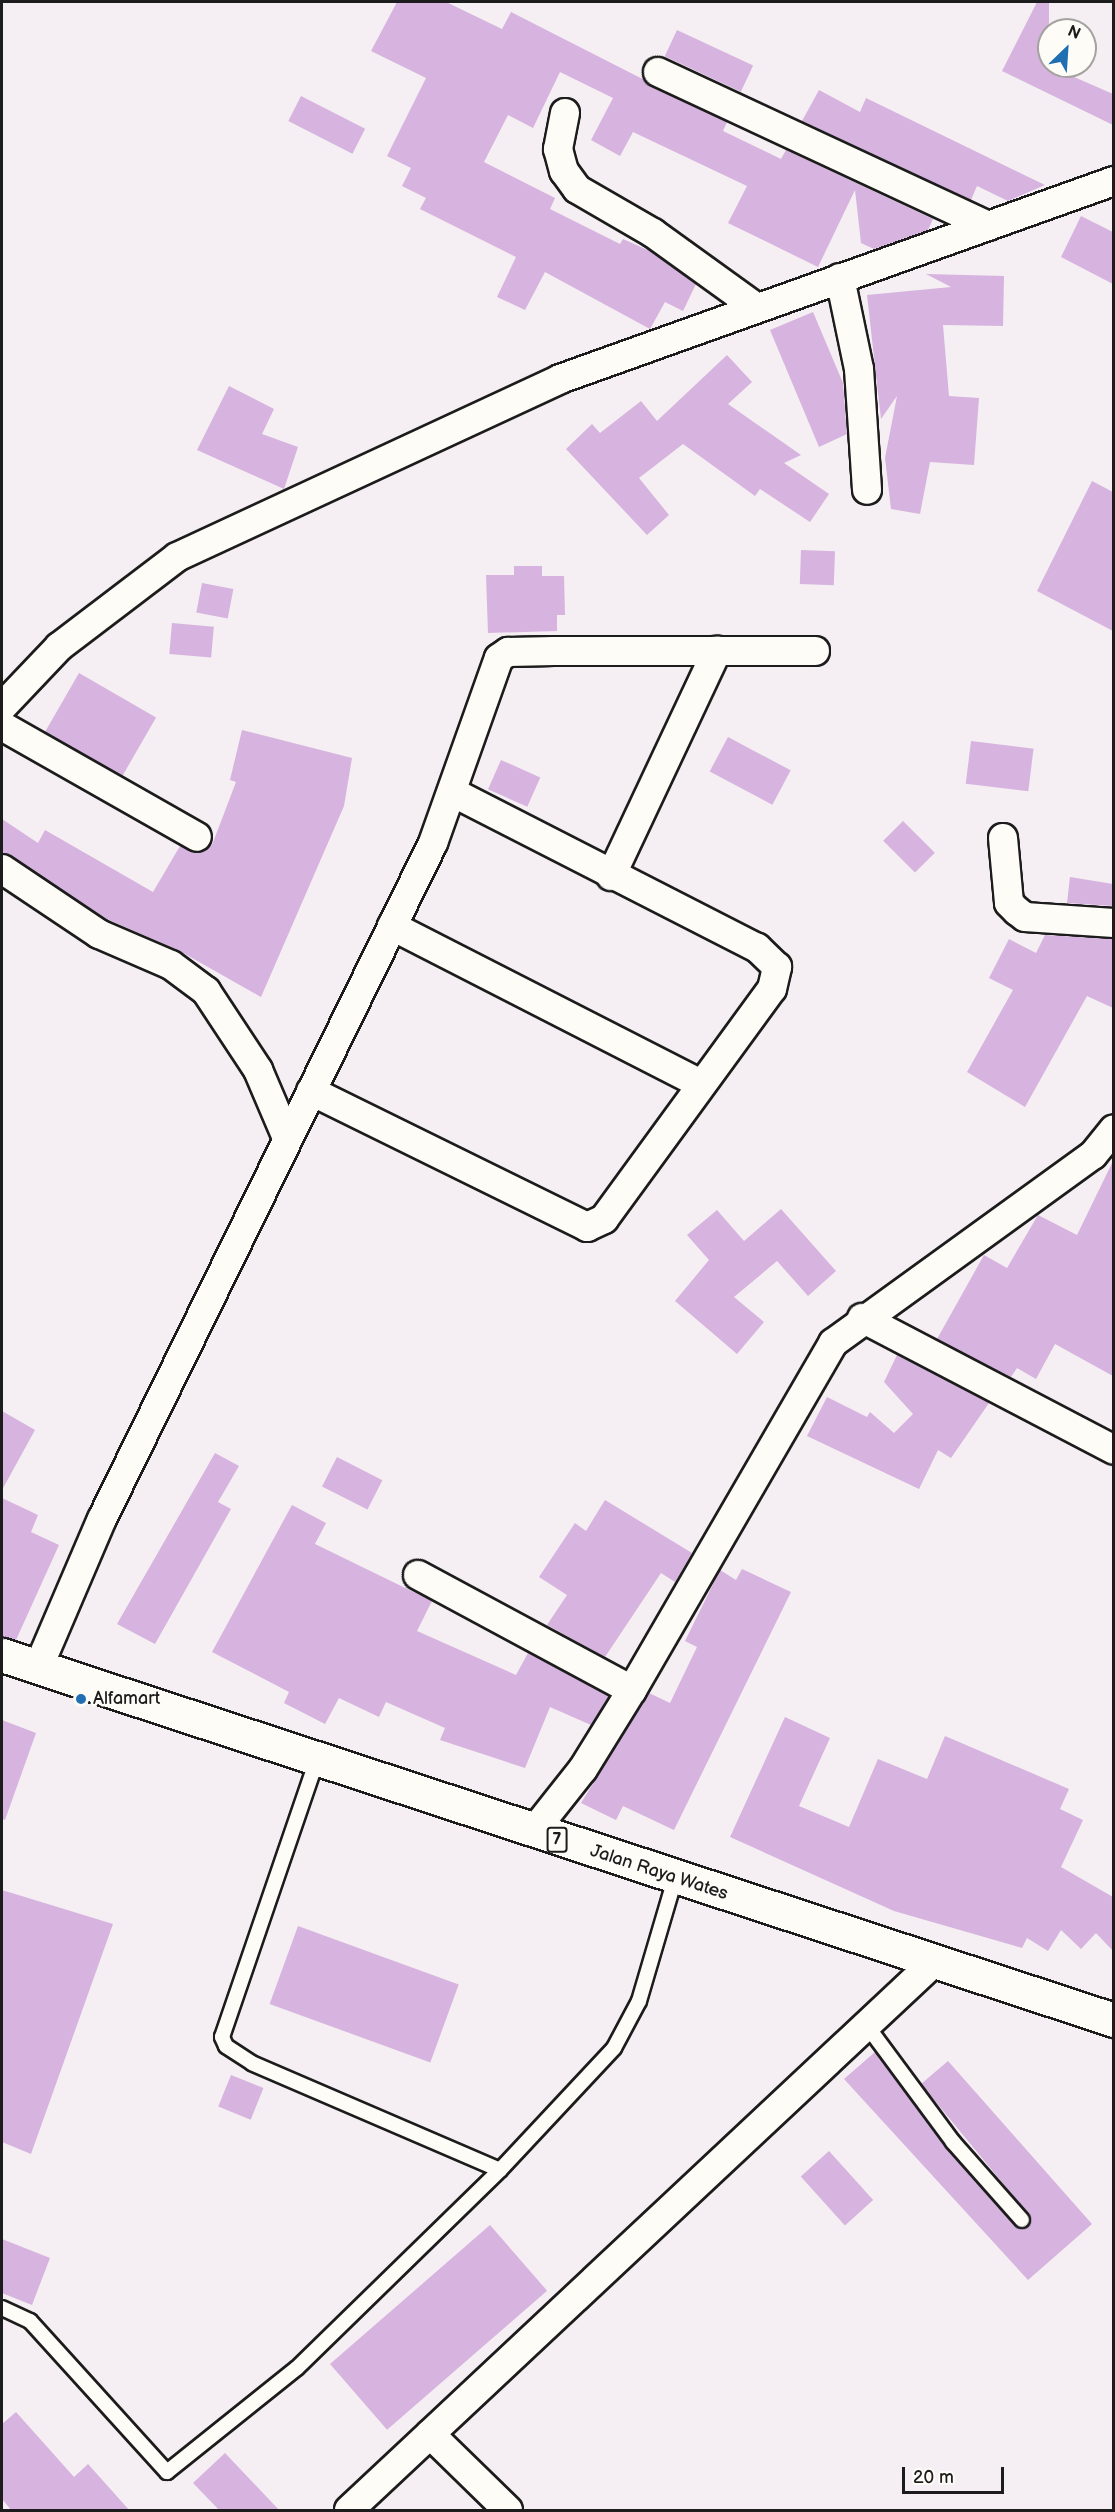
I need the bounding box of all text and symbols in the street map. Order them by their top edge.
north arrow [1037,18,1097,78]
text: N [1065,22,1083,44]
place label: Alfamart [93,1688,160,1710]
marker: Alfamart [74,1692,88,1706]
road number: 7 [546,1827,568,1853]
street label: Jalan Raya Wates [587,1840,731,1906]
scale bar [905,2455,1007,2493]
text: 20 m [913,2467,954,2488]

